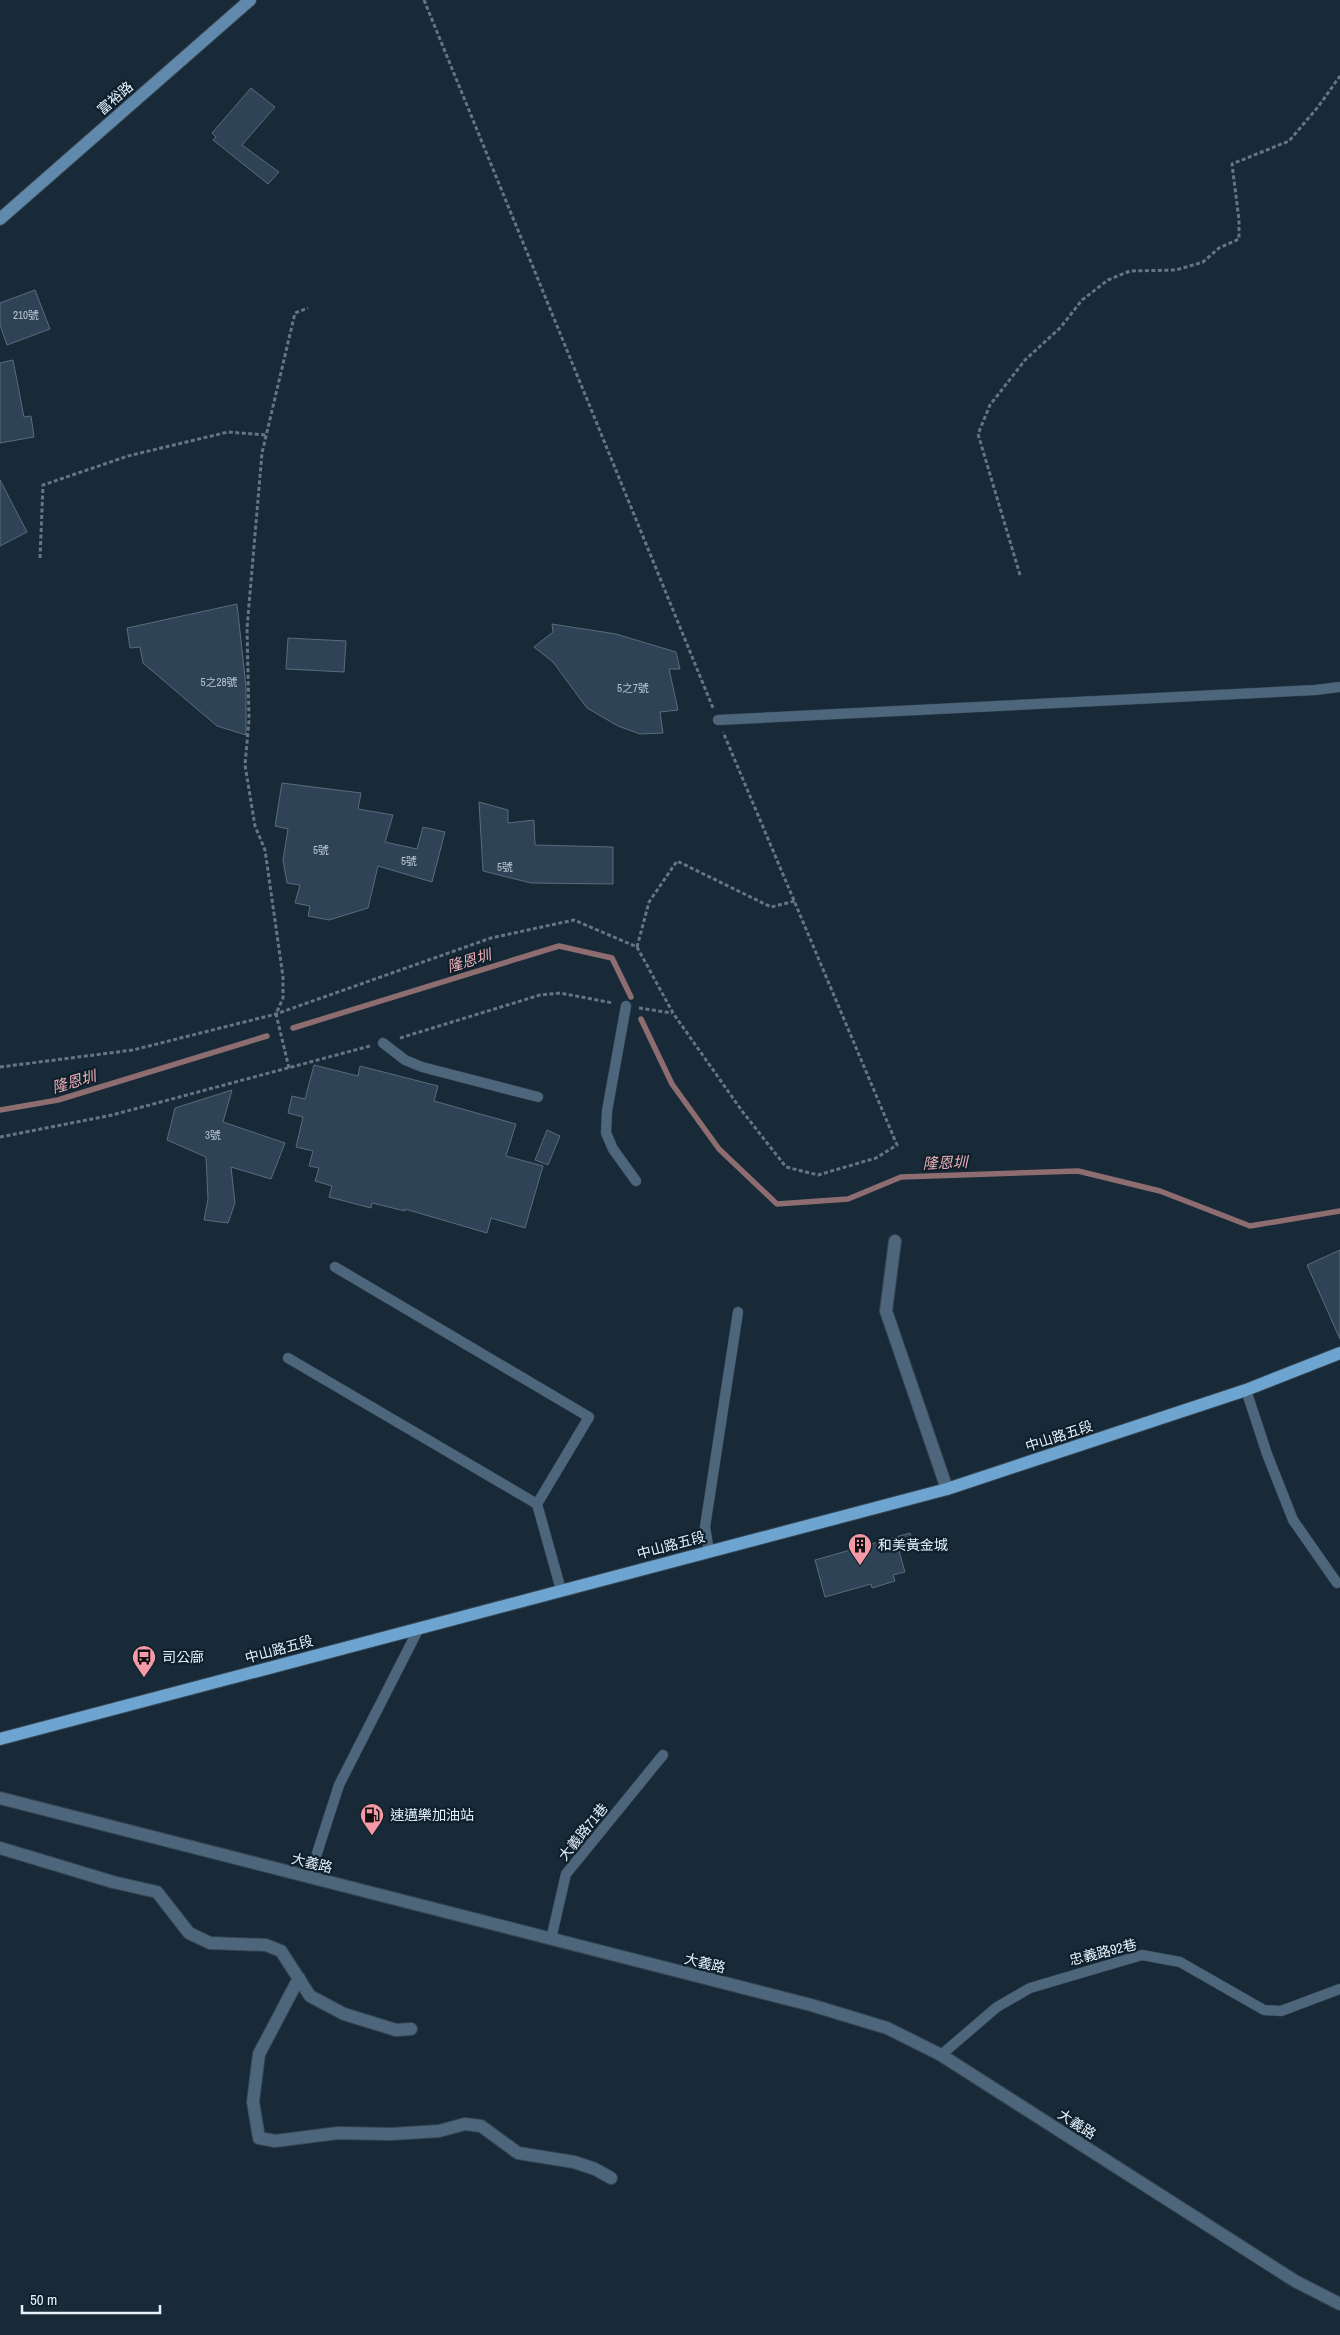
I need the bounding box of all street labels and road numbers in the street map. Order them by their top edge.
street label: 富裕路 [93,77,137,119]
street label: 中山路五段 [1023,1417,1095,1455]
street label: 中山路五段 [635,1527,707,1563]
street label: 中山路五段 [243,1631,315,1667]
street label: 大義路71巷 [554,1800,612,1864]
street label: 大義路 [289,1849,335,1877]
street label: 忠義路92巷 [1067,1935,1139,1969]
street label: 大義路 [682,1949,728,1977]
street label: 大義路 [1054,2105,1100,2143]

